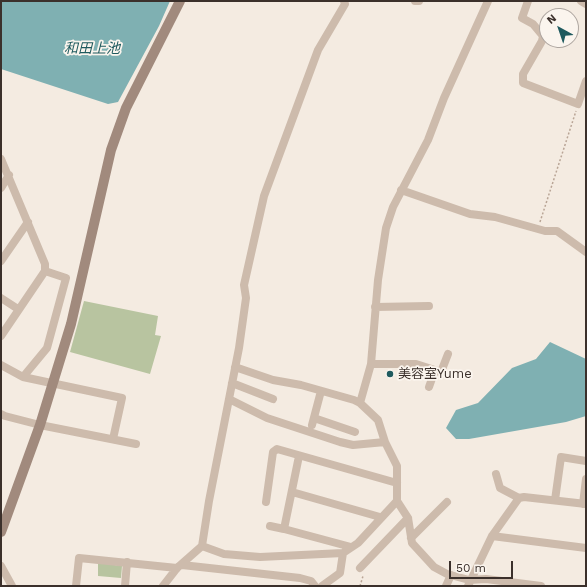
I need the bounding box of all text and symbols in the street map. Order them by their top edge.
north arrow [539,8,579,48]
text: N [544,12,559,27]
water label: 和田上池 [64,41,120,57]
place label: 美容室Yume [398,366,472,382]
marker: 美容室Yume [385,369,395,379]
scale bar [451,553,515,579]
text: 50 m [456,561,486,575]

